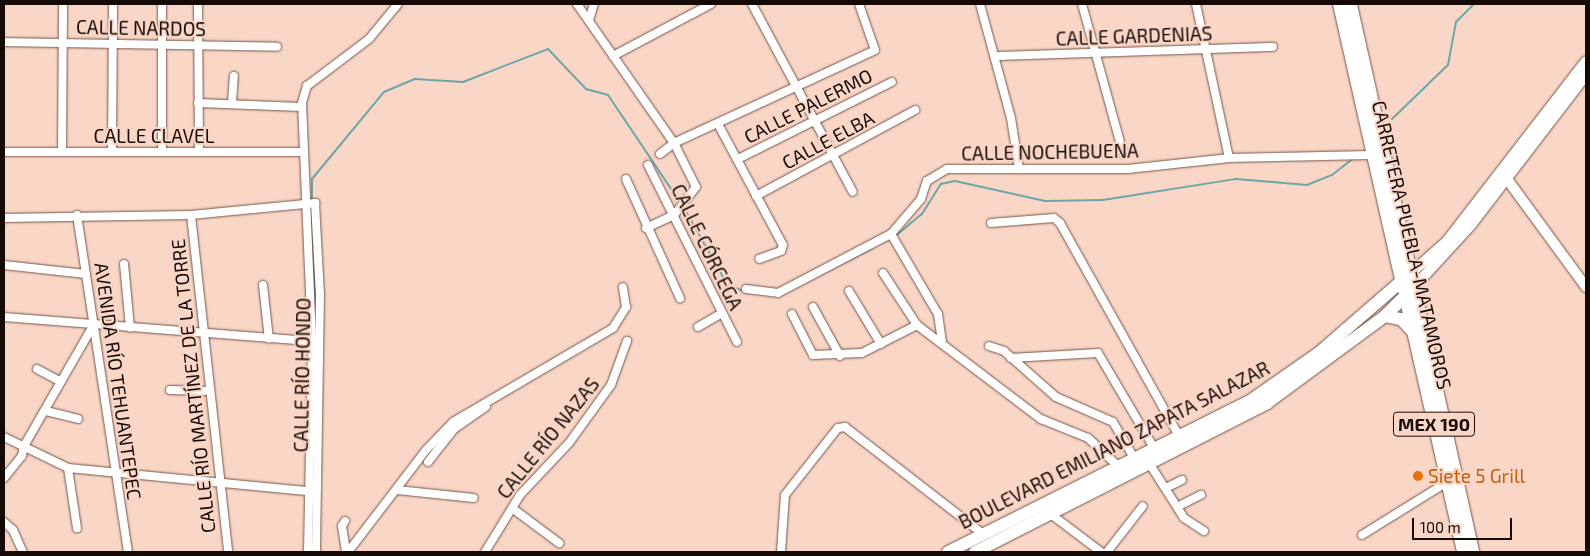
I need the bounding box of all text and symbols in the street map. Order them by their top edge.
street label: CALLE NARDOS [76,15,206,41]
street label: CALLE GARDENIAS [1055,22,1213,50]
street label: CALLE PALERMO [740,64,876,148]
street label: CARRETERA PUEBLA-MATAMOROS [1368,98,1456,392]
street label: CALLE ELBA [778,106,878,174]
street label: CALLE CLAVEL [94,125,214,147]
street label: CALLE NOCHEBUENA [961,139,1139,165]
street label: CALLE CÓRCEGA [667,180,747,314]
street label: CALLE RÍO MARTÍNEZ DE LA TORRE [166,237,220,535]
street label: AVENIDA RÍO TEHUANTEPEC [90,260,146,502]
street label: CALLE RÍO HONDO [289,297,315,453]
street label: BOULEVARD EMILIANO ZAPATA SALAZAR [955,356,1273,534]
street label: CALLE RÍO NAZAS [492,373,604,503]
road number: MEX 190 [1393,408,1475,439]
place label: Siete 5 Grill [1428,465,1525,487]
marker: Siete 5 Grill [1412,470,1424,482]
scale bar [1415,508,1515,540]
text: 100 m [1420,518,1461,536]

